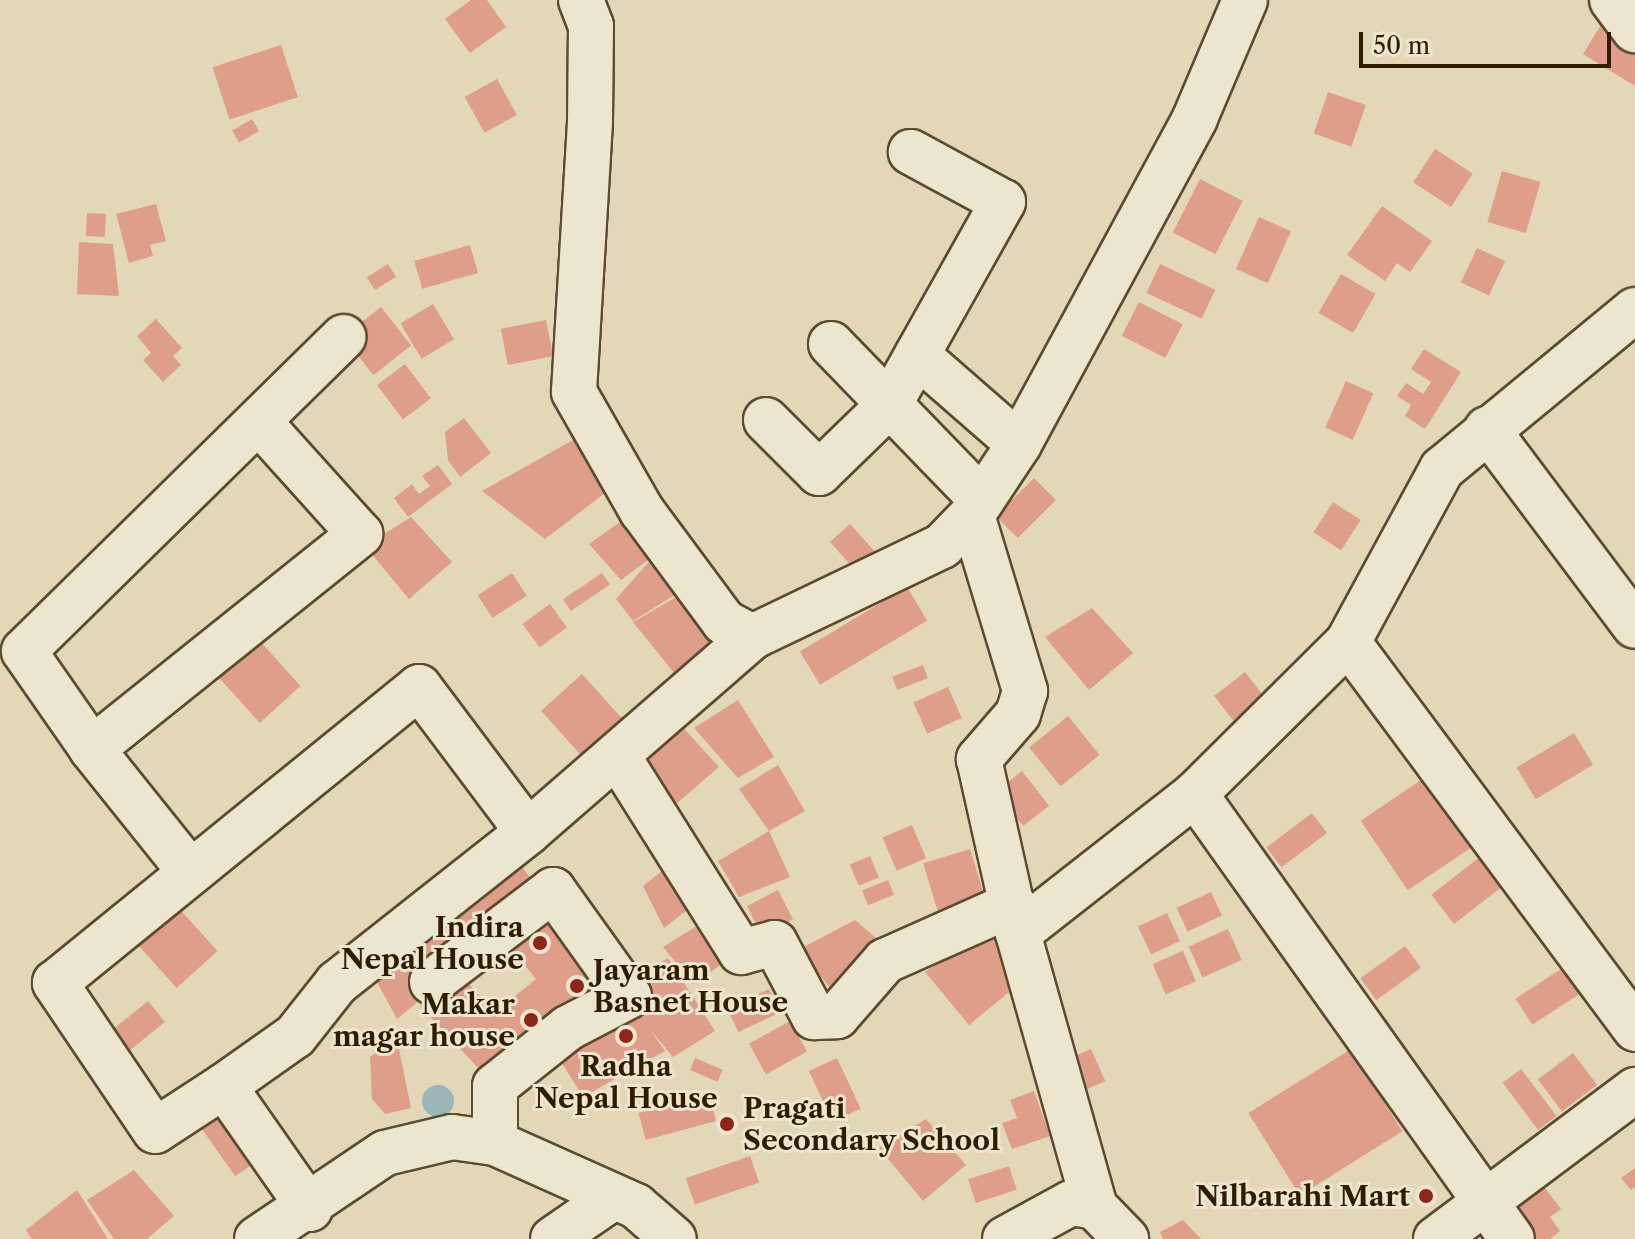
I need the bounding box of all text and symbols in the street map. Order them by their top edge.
scale bar [1363,16,1615,66]
text: 50 m [1373,31,1430,60]
place label: Indira Nepal House [341,910,524,976]
marker: Indira Nepal House [531,934,549,952]
place label: Jayaram Basnet House [593,953,788,1019]
marker: Jayaram Basnet House [568,977,586,995]
place label: Makar magar house [333,987,515,1053]
marker: Makar magar house [522,1011,540,1029]
marker: Radha Nepal House [617,1027,635,1045]
place label: Radha Nepal House [534,1049,718,1115]
place label: Pragati Secondary School [743,1091,1001,1157]
marker: Pragati Secondary School [718,1115,736,1133]
place label: Nilbarahi Mart [1195,1179,1410,1213]
marker: Nilbarahi Mart [1417,1187,1435,1205]

